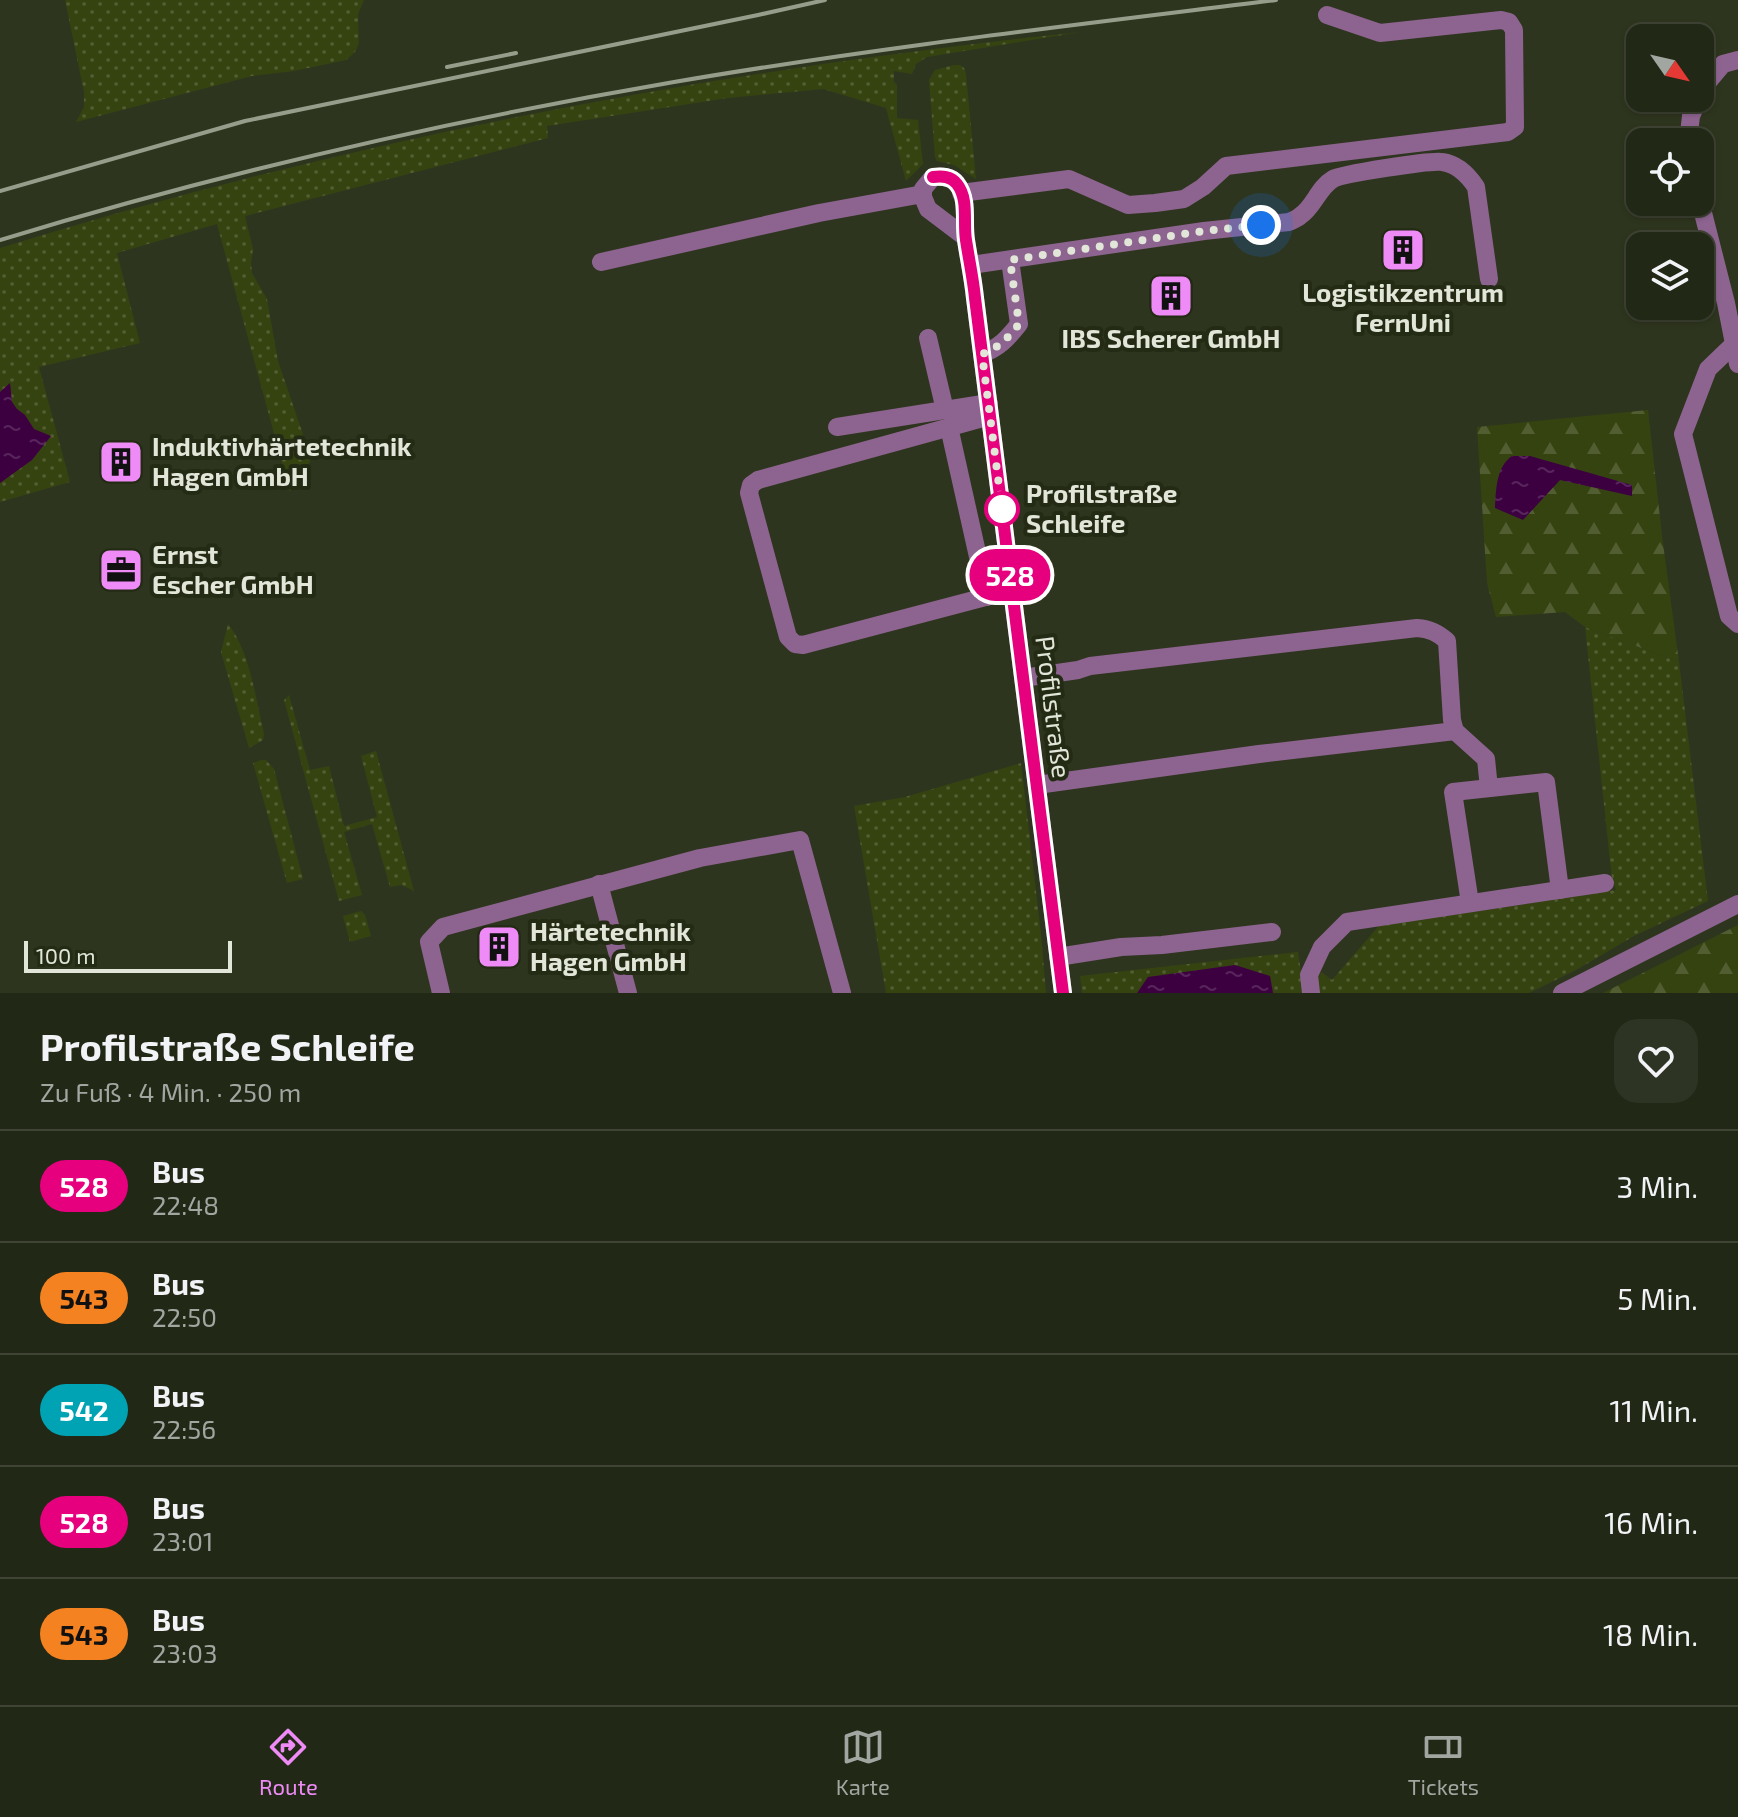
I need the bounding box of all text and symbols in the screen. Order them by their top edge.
north arrow [1626,24,1714,112]
map controls [1626,24,1714,320]
button: locate [1626,128,1714,216]
your location [1241,205,1281,245]
building icon: Logistikzentrum FernUni [1379,226,1427,274]
button: layers [1626,232,1714,320]
building icon: IBS Scherer GmbH [1147,272,1195,320]
place label: Logistikzentrum FernUni [1302,276,1504,337]
place label: IBS Scherer GmbH [1062,322,1280,353]
place label: Induktivhärtetechnik Hagen GmbH [152,430,412,491]
building icon: Induktivhärtetechnik Hagen GmbH [97,438,145,486]
place label: Profilstraße Schleife [1026,477,1177,538]
marker: Profilstraße Schleife [985,492,1019,526]
place label: Ernst Escher GmbH [152,538,314,599]
office icon: Ernst Escher GmbH [97,546,145,594]
line badge: 528 [964,549,1056,601]
text: 528 [985,558,1035,592]
street label: Profilstraße [1030,634,1079,780]
place label: Härtetechnik Hagen GmbH [530,915,691,976]
building icon: Härtetechnik Hagen GmbH [475,923,523,971]
scale bar [24,937,232,973]
text: 100 m [36,942,95,968]
button: heart [1614,1019,1698,1103]
text: Profilstraße Schleife [40,1023,415,1069]
text: Zu Fuß · 4 Min. · 250 m [40,1076,301,1107]
text: Bus [152,1153,205,1189]
text: 3 Min. [1617,1168,1698,1204]
text: 528 [59,1169,109,1203]
text: 22:48 [152,1189,219,1220]
text: Bus [152,1265,205,1301]
text: 5 Min. [1617,1280,1698,1316]
text: 543 [59,1281,109,1315]
text: 22:50 [152,1301,217,1332]
text: Bus [152,1377,205,1413]
text: 11 Min. [1609,1392,1698,1428]
text: 542 [59,1393,109,1427]
text: 22:56 [152,1413,216,1444]
text: Bus [152,1489,205,1525]
text: 16 Min. [1604,1504,1698,1540]
text: 528 [59,1505,109,1539]
text: 23:01 [152,1525,213,1556]
text: Bus [152,1601,205,1637]
text: 18 Min. [1603,1616,1698,1652]
text: 543 [59,1617,109,1651]
text: 23:03 [152,1637,217,1668]
tab: Route [259,1725,318,1799]
tab: Karte [836,1725,890,1799]
tab: Tickets [1408,1725,1479,1799]

